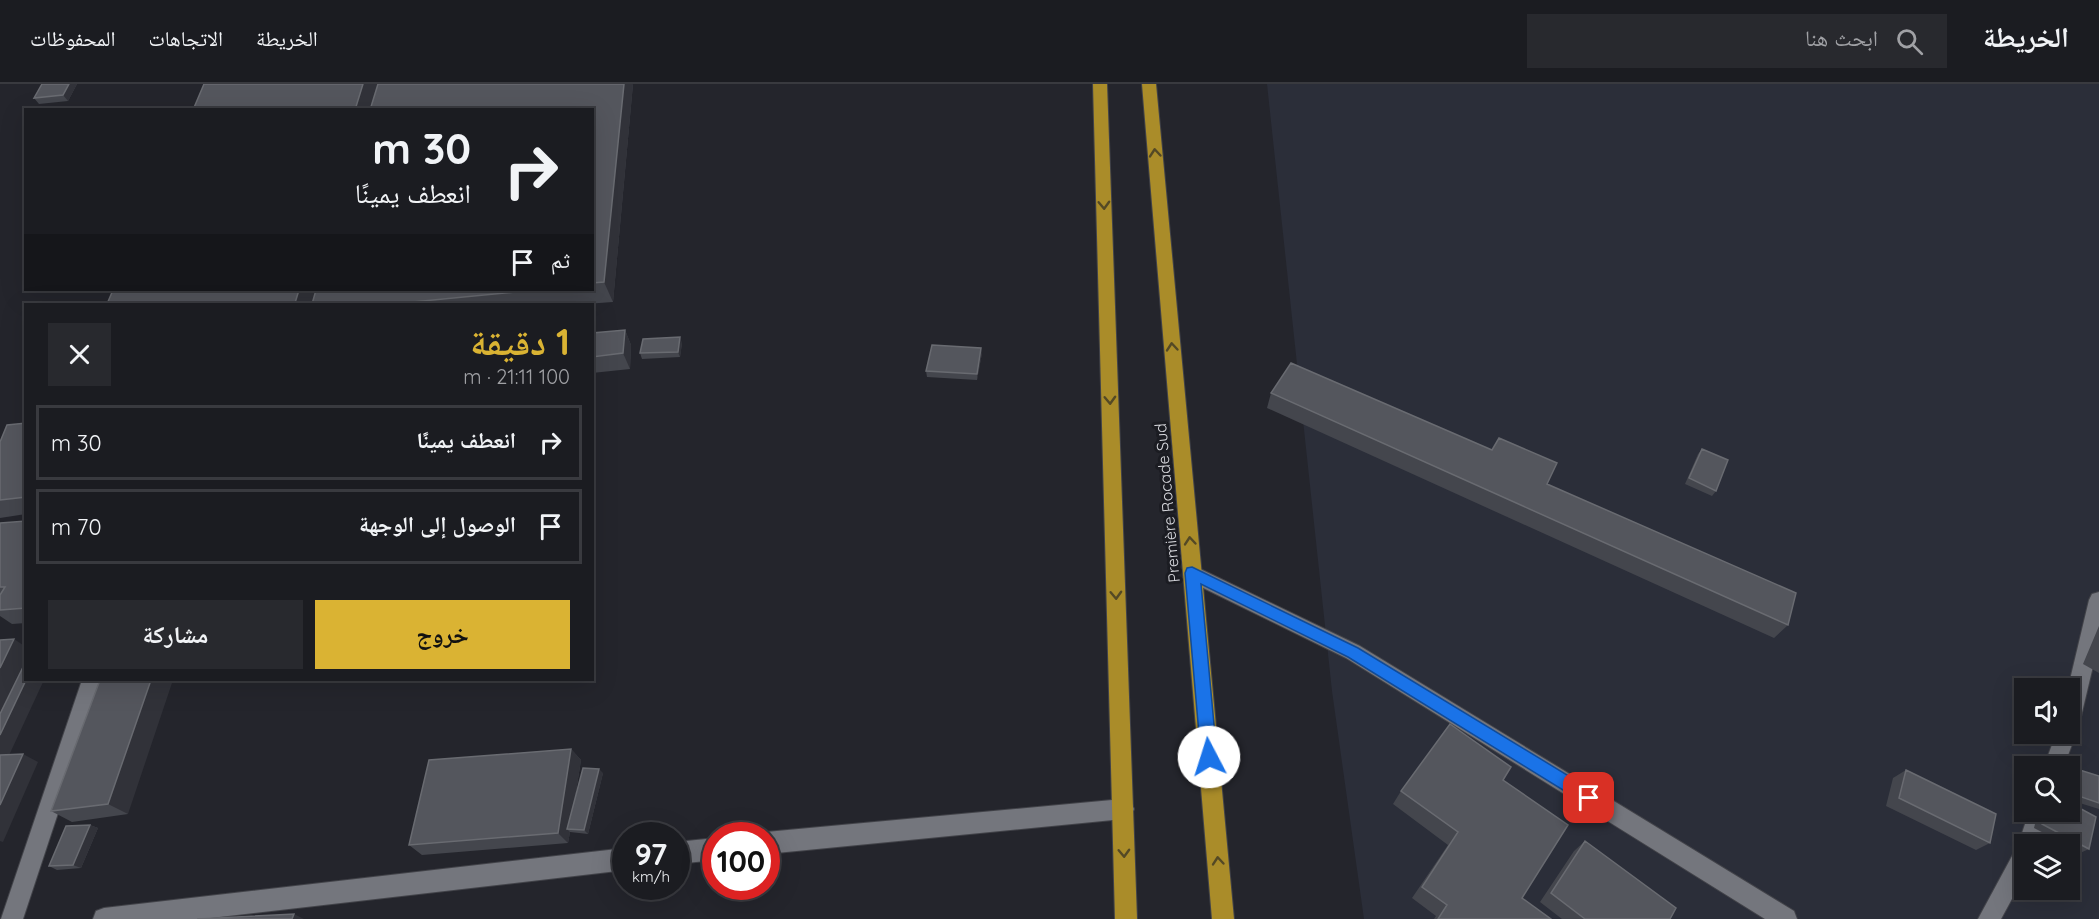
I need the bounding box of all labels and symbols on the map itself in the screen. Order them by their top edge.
one-way arrow [1149,148,1162,157]
one-way arrow [1098,201,1110,210]
one-way arrow [1166,342,1179,351]
one-way arrow [1104,396,1117,405]
street label: Première Rocade Sud [1150,423,1184,583]
one-way arrow [1184,536,1197,546]
one-way arrow [1110,591,1123,600]
position arrow [1177,725,1241,789]
pin [1563,772,1614,823]
speed limit sign: 100 [702,822,780,900]
one-way arrow [1118,849,1131,858]
one-way arrow [1212,856,1225,865]

